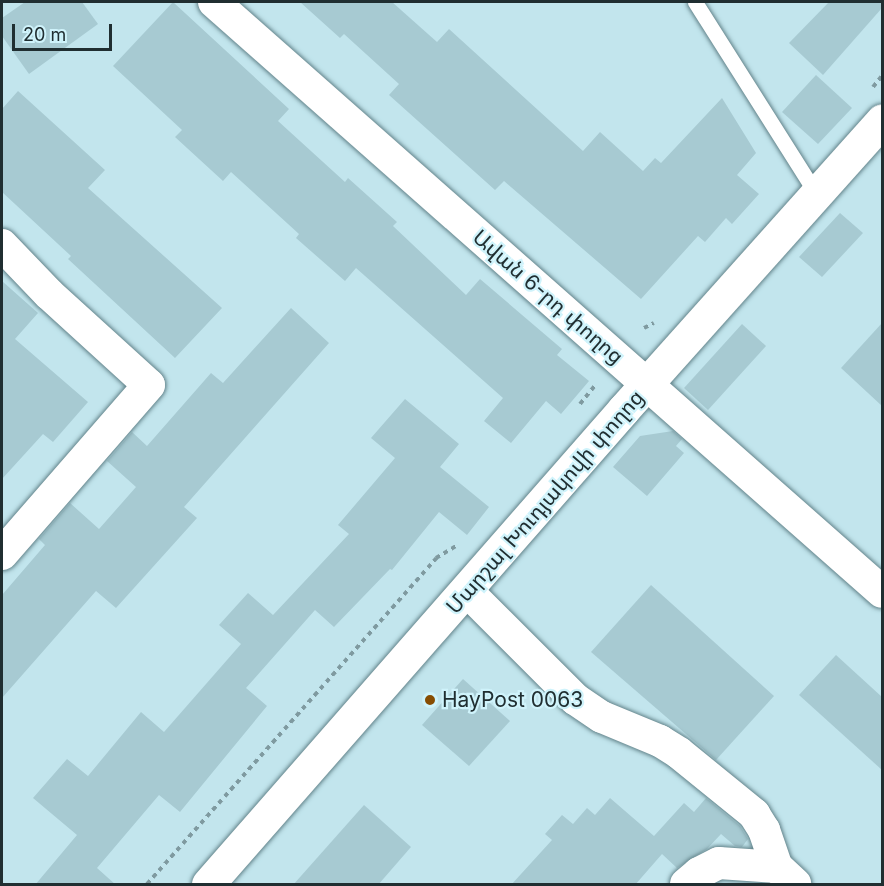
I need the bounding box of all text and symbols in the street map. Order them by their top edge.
scale bar [15,12,116,50]
text: 20 m [23,24,66,45]
street label: Ավան 6-րդ փողոց [467,225,629,369]
street label: Մարշալ Խուդյակովի փողոց [441,385,649,619]
place label: HayPost 0063 [442,687,583,713]
marker: HayPost 0063 [423,693,437,707]

